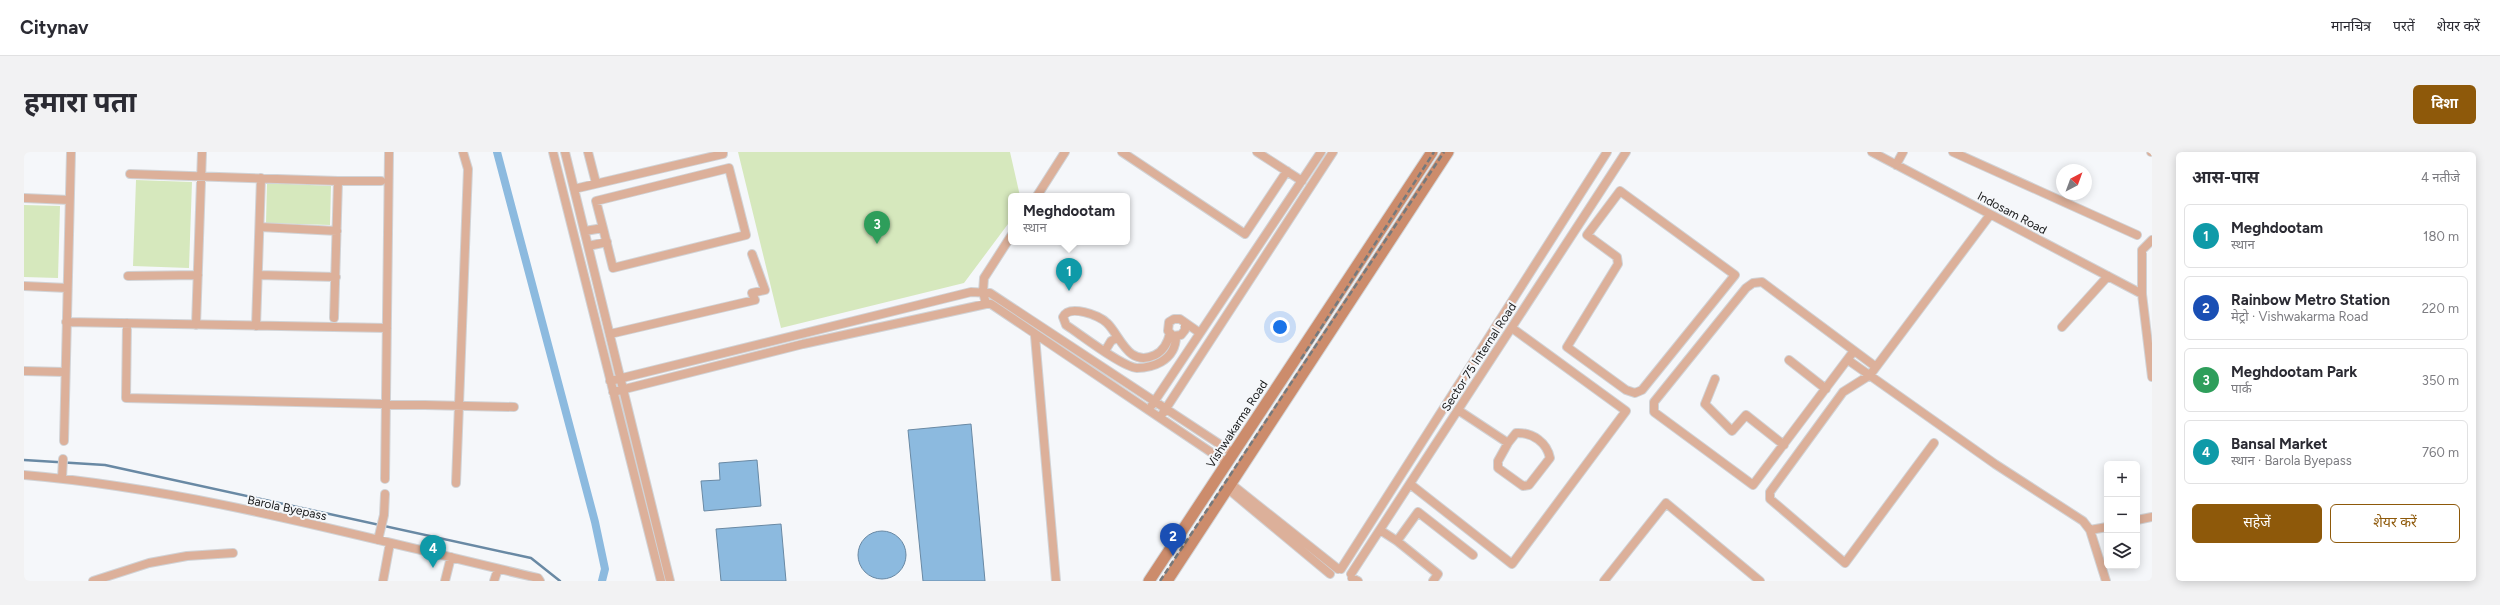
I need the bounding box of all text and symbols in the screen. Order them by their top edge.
text: Citynav [20,16,89,39]
text: मानचित्र [2331,18,2371,35]
text: परतें [2393,18,2415,35]
text: शेयर करें [2437,18,2480,35]
text: हमारा पता [24,85,136,119]
button: दिशा [2413,85,2476,124]
north arrow [2056,164,2092,200]
text: आस-पास [2192,167,2259,187]
text: 4 नतीजे [2421,170,2460,185]
street label: Indosam Road [1975,189,2049,237]
popup [1008,193,1130,245]
text: Meghdootam [1023,202,1115,220]
pin: 3 [864,211,890,244]
text: Meghdootam [2231,219,2323,237]
text: स्थान [1023,220,1047,235]
text: 1 [2203,229,2209,244]
text: 180 m [2423,229,2459,244]
text: स्थान [2231,237,2255,252]
pin: 1 [1056,258,1082,291]
text: Rainbow Metro Station [2231,291,2390,309]
street label: Sector 75 Internal Road [1439,300,1519,414]
text: 2 [2202,301,2210,316]
text: 220 m [2422,301,2459,316]
text: मेट्रो · Vishwakarma Road [2231,309,2368,324]
your location [1270,317,1290,337]
text: Meghdootam Park [2231,363,2357,381]
text: 3 [2202,373,2210,388]
text: 350 m [2422,373,2459,388]
street label: Vishwakarma Road [1203,378,1271,470]
text: पार्क [2231,381,2252,396]
text: Bansal Market [2231,435,2328,453]
text: 4 [2202,445,2210,460]
text: 760 m [2422,445,2459,460]
text: स्थान · Barola Byepass [2231,453,2352,468]
map controls [2104,461,2140,569]
button: + [2104,461,2140,497]
street label: Barola Byepass [246,493,328,523]
button: − [2104,497,2140,533]
button: सहेजें [2192,504,2322,543]
button: शेयर करें [2330,504,2460,543]
pin: 2 [1160,523,1186,556]
button: layers [2104,533,2140,569]
pin: 4 [420,535,446,568]

